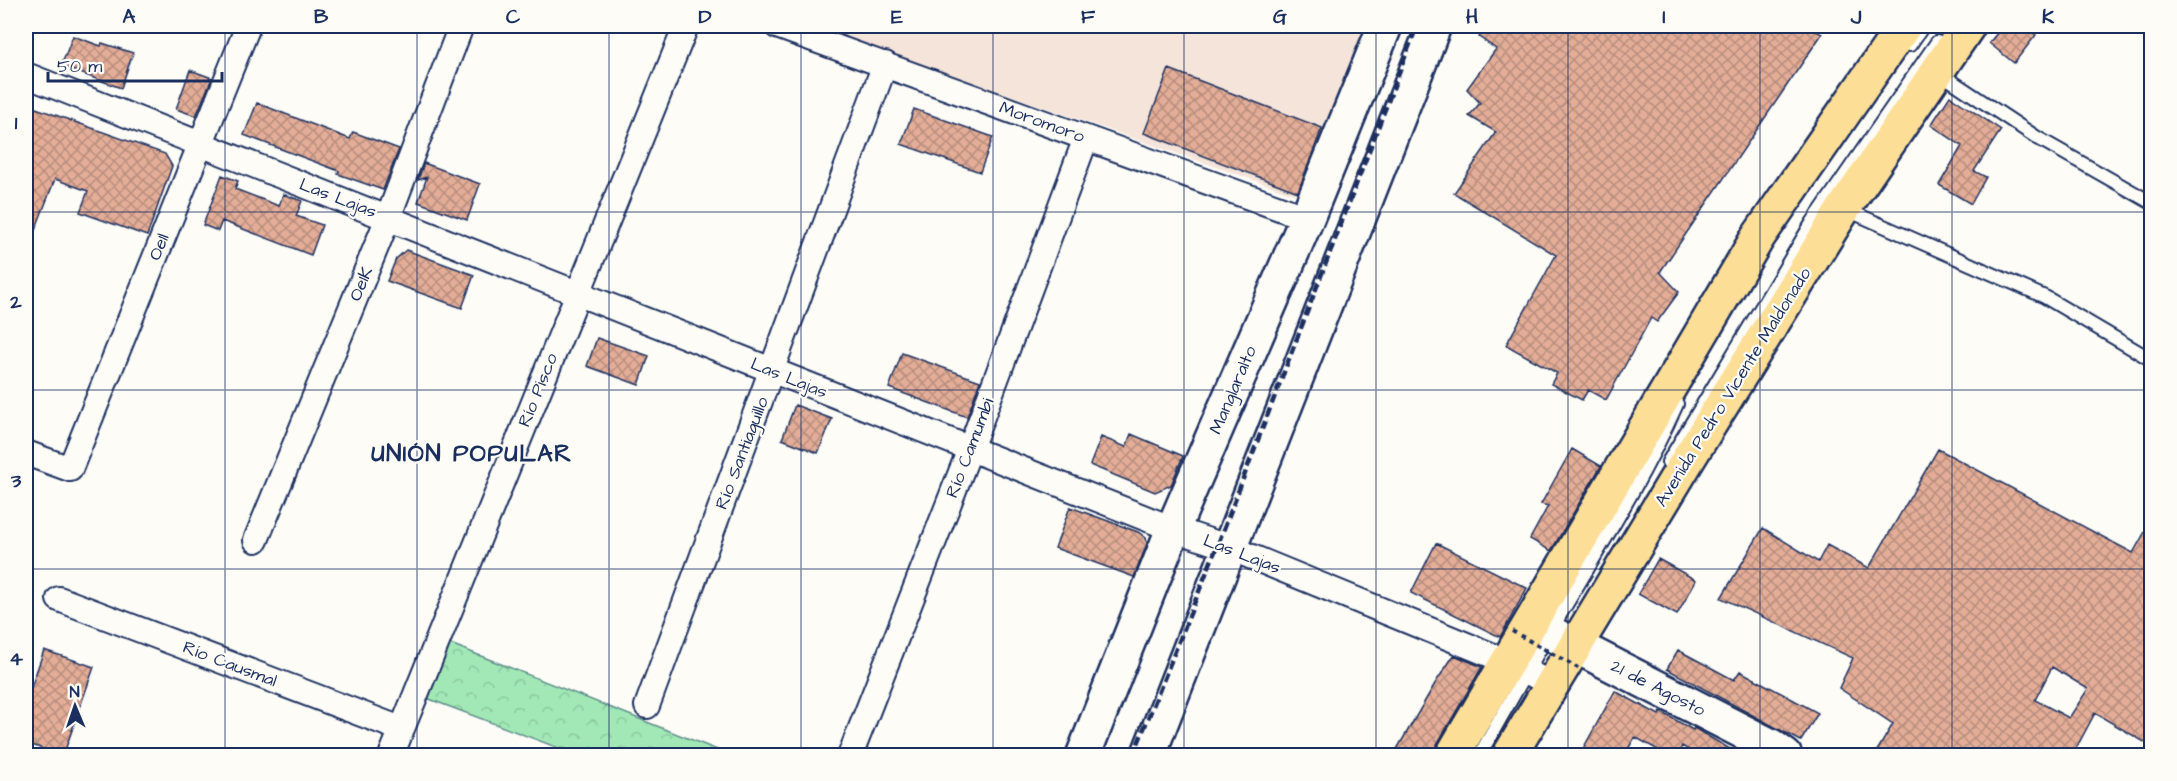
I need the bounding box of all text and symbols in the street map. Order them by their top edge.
text: A [123,3,136,31]
text: B [314,3,329,31]
text: C [506,3,521,31]
text: D [699,3,712,31]
text: E [891,3,903,31]
text: F [1081,3,1096,31]
text: G [1273,3,1287,31]
text: H [1466,3,1478,31]
text: I [1662,3,1666,31]
text: J [1850,3,1862,31]
text: K [2042,3,2055,31]
scale bar [48,45,222,83]
text: 50 m [57,54,102,79]
street label: Moromoro [996,95,1088,149]
text: 1 [15,109,18,137]
street label: Las Lajas [296,172,380,224]
street label: Oe1l [142,230,176,264]
street label: Oe1K [343,263,379,305]
street label: Avenida Pedro Vicente Maldonado [1649,263,1817,511]
text: 2 [9,288,22,316]
street label: Manglaralto [1203,342,1264,438]
street label: Río Pisco [512,349,564,431]
street label: Las Lajas [747,351,831,405]
street label: Río Santiaguillo [709,393,776,513]
street label: Río Camumbi [940,394,1001,501]
district label: UNIÓN POPULAR [371,437,573,471]
text: 3 [10,467,22,495]
street label: Las Lajas [1200,528,1284,580]
street label: Río Causmal [179,635,281,693]
text: 4 [9,645,23,673]
street label: 21 de Agosto [1606,653,1710,723]
north arrow [45,676,105,736]
text: N [69,681,80,703]

